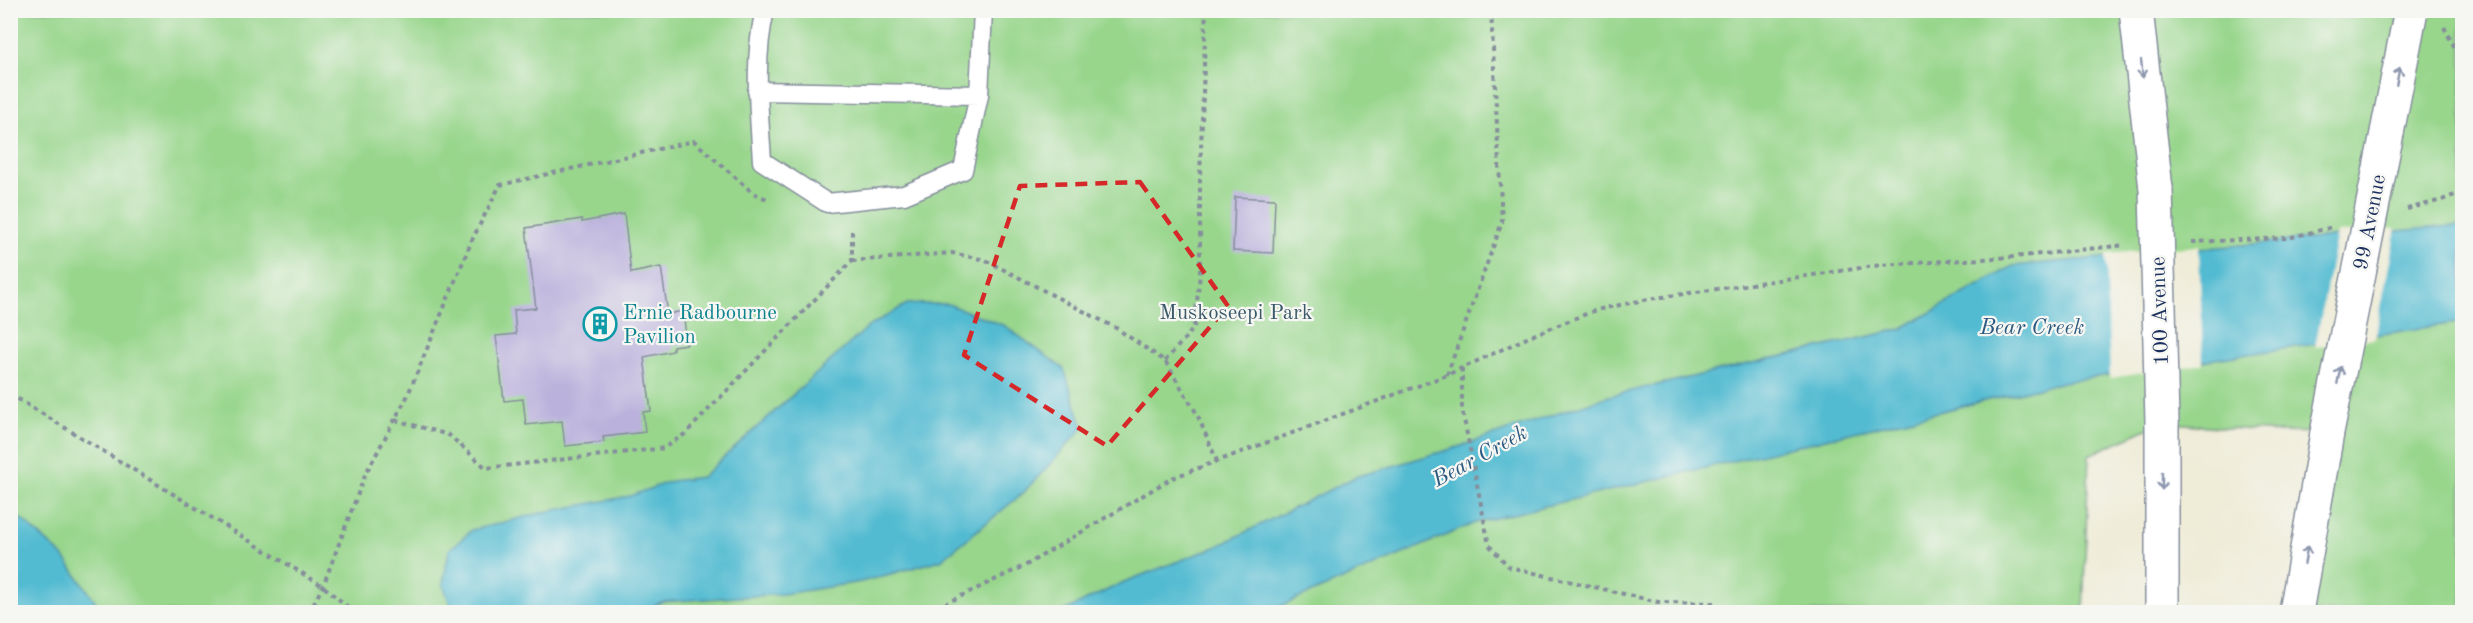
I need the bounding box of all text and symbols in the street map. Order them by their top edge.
one-way arrow [2137,58,2148,78]
one-way arrow [2393,67,2404,86]
street label: 99 Avenue [2351,173,2390,272]
street label: 100 Avenue [2148,256,2173,366]
place label: Ernie Radbourne Pavilion [623,303,777,348]
park label: Muskoseepi Park [1159,303,1313,324]
building icon: Ernie Radbourne Pavilion [582,306,618,342]
water label: Bear Creek [1979,317,2085,339]
one-way arrow [2333,366,2345,385]
water label: Bear Creek [1428,422,1531,492]
one-way arrow [2156,470,2168,490]
one-way arrow [2301,546,2312,565]

